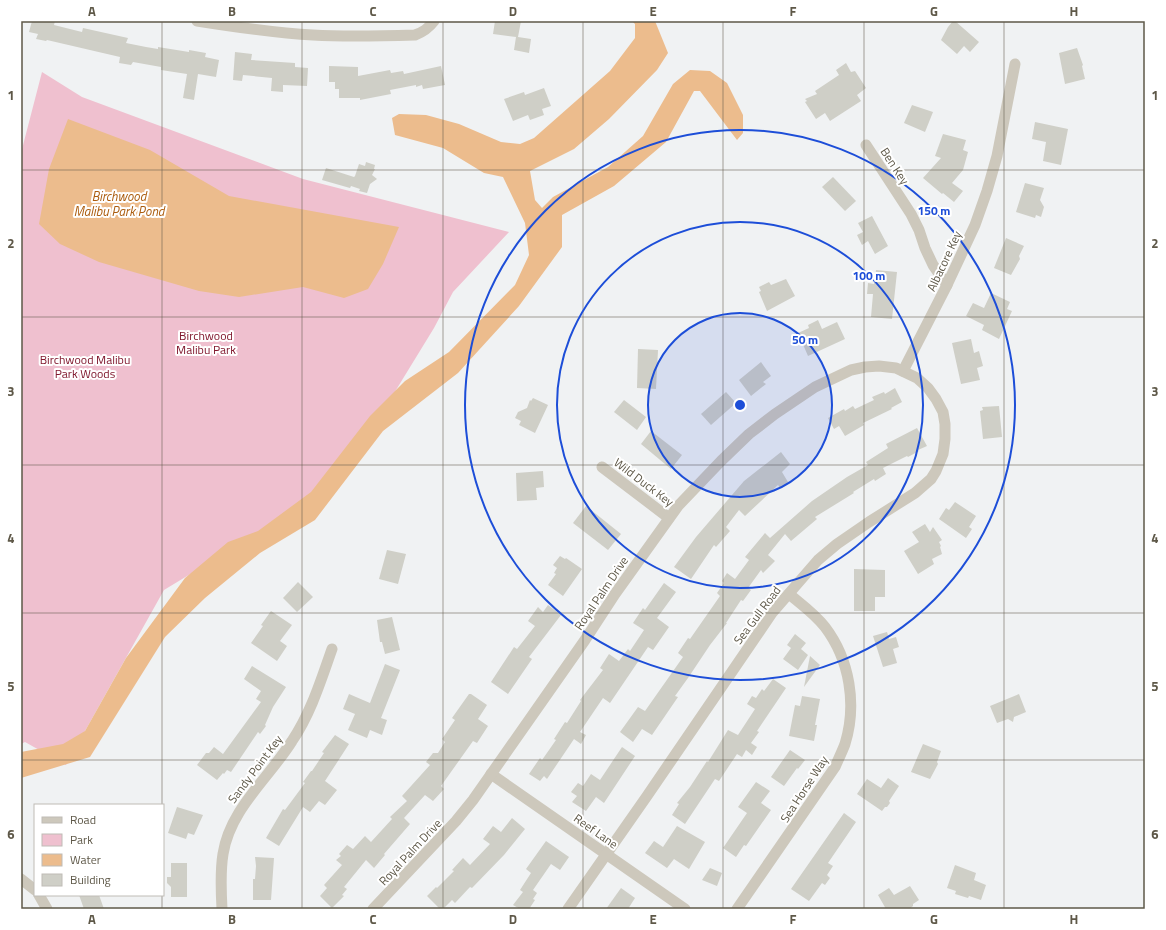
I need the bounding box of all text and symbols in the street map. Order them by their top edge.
text: A [88,1,96,21]
text: B [228,1,236,21]
text: C [369,1,377,21]
text: D [509,1,517,21]
text: E [649,1,657,21]
text: F [790,1,797,21]
text: G [930,1,938,21]
text: H [1070,1,1078,21]
text: 1 [7,85,15,105]
text: 1 [1151,85,1159,105]
street label: Ben Key [876,144,914,189]
water label: Birchwood Malibu Park Pond [74,186,166,221]
text: 150 m [918,201,950,220]
street label: Albacore Key [922,227,966,294]
text: 2 [7,233,15,253]
text: 2 [1151,233,1159,253]
text: 100 m [853,266,885,285]
park label: Birchwood Malibu Park [176,326,236,359]
text: 50 m [792,330,818,349]
park label: Birchwood Malibu Park Woods [40,350,130,383]
text: 3 [7,381,15,401]
text: 3 [1151,381,1159,401]
centre of rings [733,398,747,412]
street label: Wild Duck Key [610,453,678,511]
text: 4 [7,528,15,548]
text: 4 [1151,528,1159,548]
street label: Royal Palm Drive [569,552,633,634]
street label: Sea Gull Road [729,582,785,648]
text: 5 [7,676,15,696]
text: 5 [1151,676,1159,696]
street label: Sandy Point Key [223,731,287,807]
street label: Sea Horse Way [775,752,833,826]
legend [34,804,164,896]
street label: Reef Lane [570,809,622,853]
text: Road [70,810,96,829]
street label: Royal Palm Drive [374,814,446,890]
text: 6 [7,824,15,844]
text: 6 [1151,824,1159,844]
text: Park [70,830,93,849]
text: Water [70,850,101,869]
text: Building [70,870,111,889]
text: A [88,909,96,929]
text: B [228,909,236,929]
text: C [369,909,377,929]
text: D [509,909,517,929]
text: E [649,909,657,929]
text: F [790,909,797,929]
text: G [930,909,938,929]
text: H [1070,909,1078,929]

